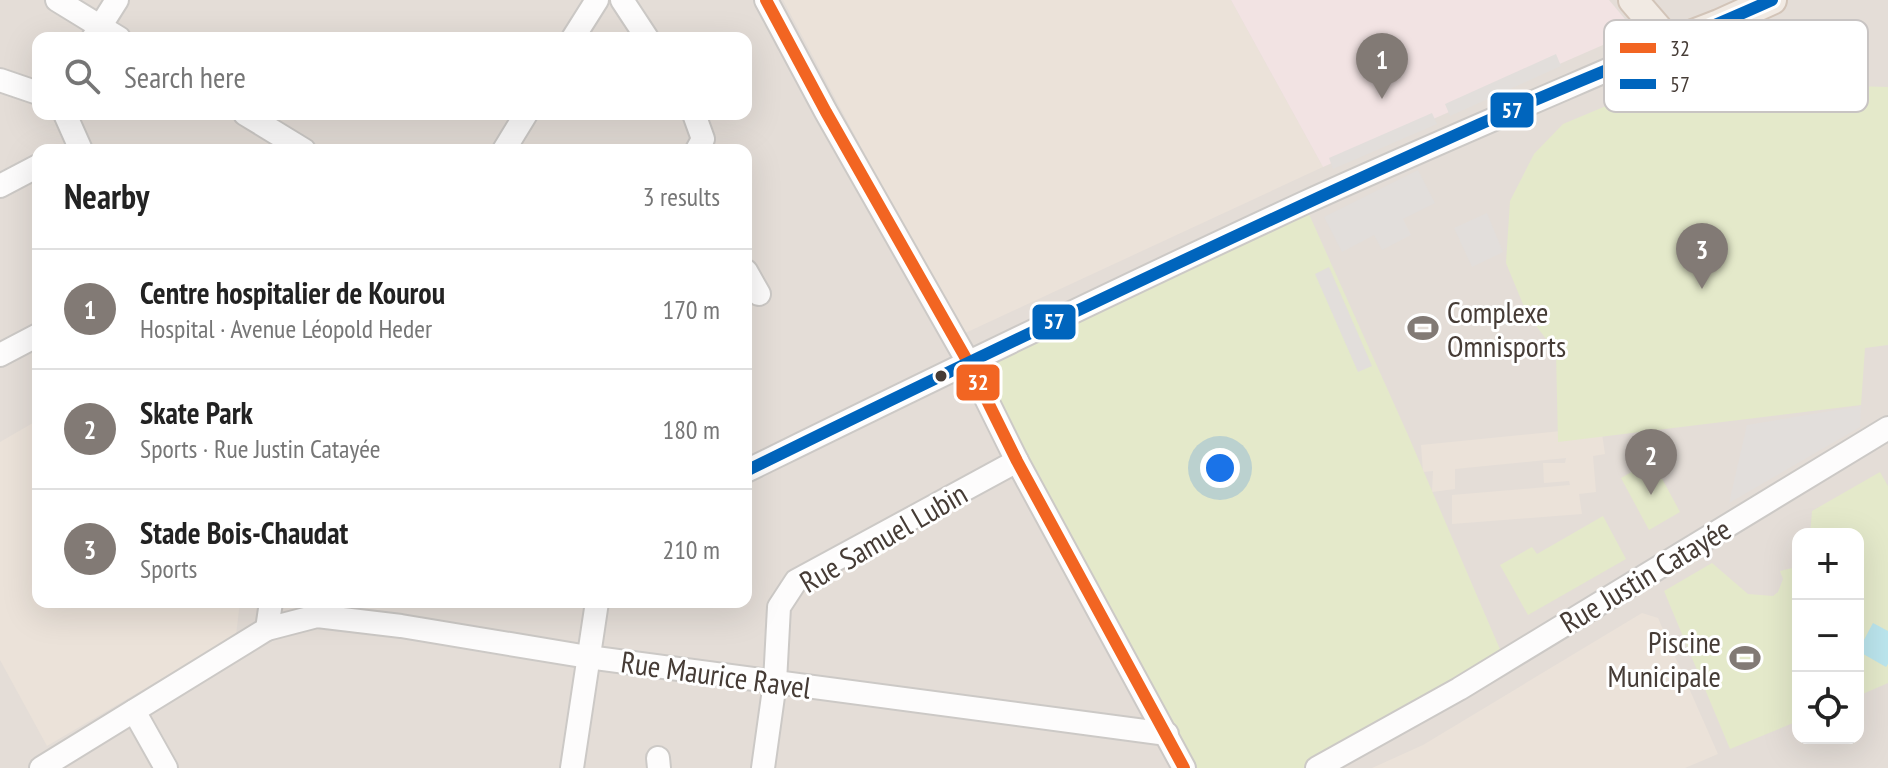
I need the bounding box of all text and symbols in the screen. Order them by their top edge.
legend [1604,20,1868,112]
search box [32,32,752,120]
pin: 1 [1356,33,1408,99]
text: 32 [1670,34,1690,62]
icon: search [60,54,104,98]
text: Search here [124,57,246,96]
text: 57 [1670,70,1690,98]
line badge: 57 [1489,91,1535,129]
text: 57 [1501,96,1523,124]
text: Nearby [64,174,149,218]
text: 3 results [643,180,720,213]
pin: 3 [1676,223,1728,289]
text: Centre hospitalier de Kourou [140,273,445,312]
place label: Complexe Omnisports [1447,292,1566,365]
text: 1 [84,293,96,326]
text: 170 m [662,293,720,326]
line badge: 57 [1031,303,1077,341]
text: 57 [1043,307,1065,335]
sports icon: Complexe Omnisports [1406,311,1440,345]
text: Hospital · Avenue Léopold Heder [140,312,432,345]
line badge: 32 [955,363,1001,402]
unlabelled marker [933,368,949,384]
text: 32 [967,368,989,396]
text: Skate Park [140,393,253,432]
text: 2 [84,413,96,446]
text: 180 m [662,413,720,446]
pin: 2 [1625,429,1677,495]
text: Sports · Rue Justin Catayée [140,432,381,465]
your location [1200,448,1240,488]
street label: Rue Samuel Lubin [792,473,974,601]
street label: Rue Justin Catayée [1553,509,1737,641]
text: Stade Bois-Chaudat [140,513,348,552]
map controls [1792,528,1864,744]
button: + [1792,528,1864,600]
text: 3 [84,533,96,566]
text: 210 m [662,533,720,566]
text: Sports [140,552,197,585]
button: − [1792,600,1864,672]
place label: Piscine Municipale [1608,622,1721,695]
street label: Rue Maurice Ravel [619,641,813,707]
sports icon: Piscine Municipale [1728,641,1762,675]
button: locate [1792,672,1864,744]

